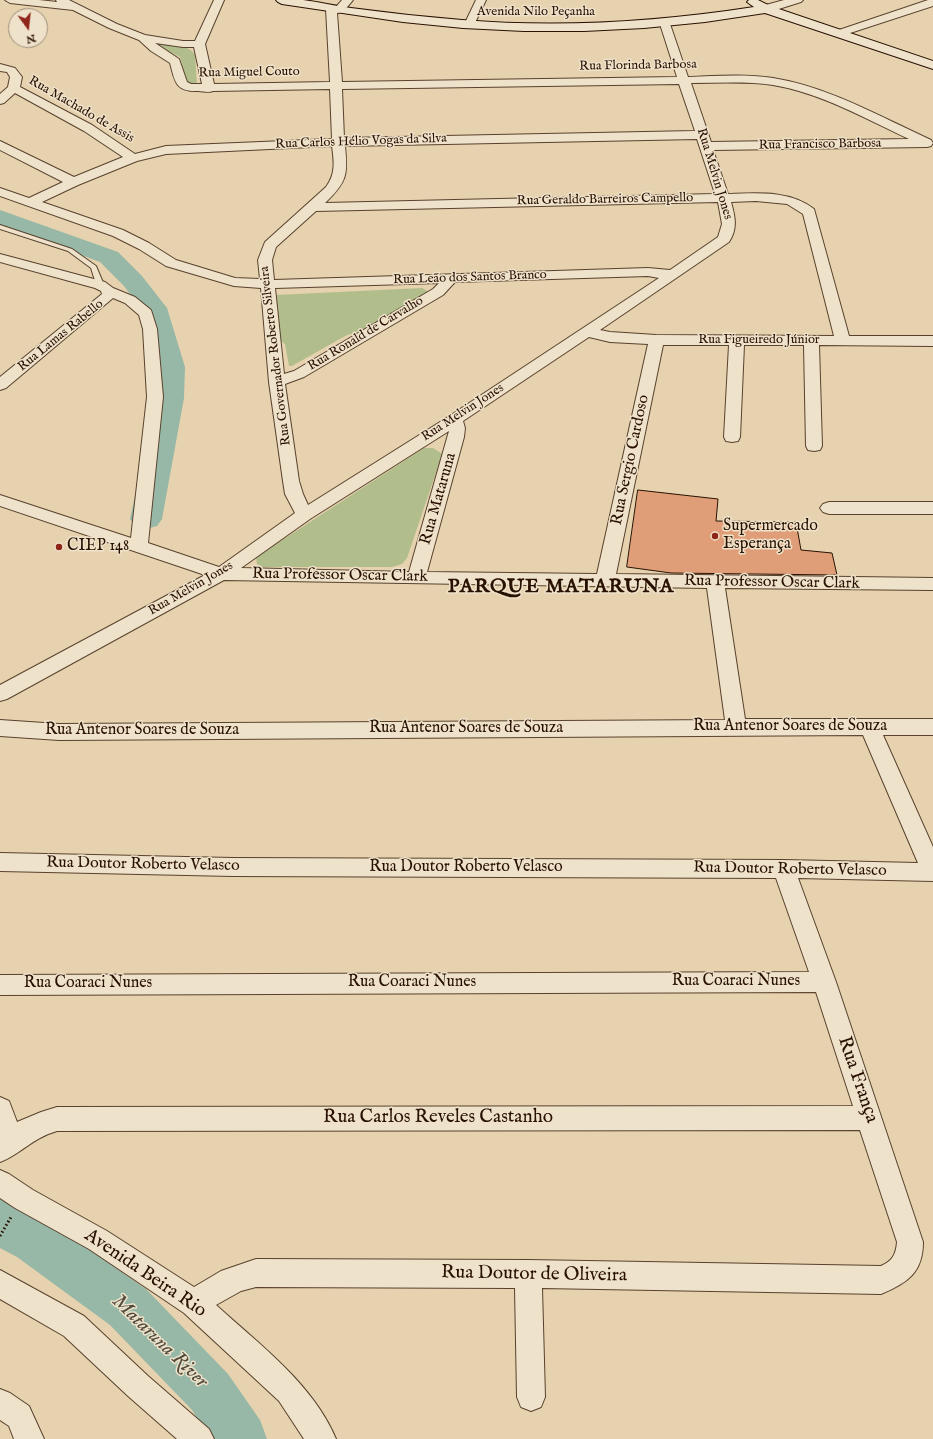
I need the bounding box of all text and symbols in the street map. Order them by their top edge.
street label: Avenida Nilo Peçanha [477,4,595,20]
north arrow [8,8,48,48]
text: N [24,31,37,47]
street label: Rua Florinda Barbosa [579,57,697,75]
street label: Rua Miguel Couto [198,64,300,82]
street label: Rua Machado de Assis [25,73,137,147]
street label: Rua Melvin Jones [693,126,735,222]
street label: Rua Carlos Hélio Vogas da Silva [275,131,447,153]
street label: Rua Francisco Barbosa [759,136,881,154]
street label: Rua Geraldo Barreiros Campello [517,191,693,209]
street label: Rua Governador Roberto Silveira [257,265,295,447]
street label: Rua Leão dos Santos Branco [393,268,547,288]
street label: Rua Ronald de Carvalho [305,293,427,375]
street label: Rua Lamas Rabello [15,297,107,375]
street label: Rua Figueiredo Júnior [698,332,820,348]
street label: Rua Melvin Jones [419,381,507,445]
street label: Rua Sergio Cardoso [608,393,654,527]
street label: Rua Mataruna [417,451,461,547]
place label: Supermercado Esperança [723,517,818,555]
marker: Supermercado Esperança [710,531,720,541]
place label: CIEP 148 [67,537,129,557]
marker: CIEP 148 [54,542,64,552]
street label: Rua Melvin Jones [146,559,236,619]
street label: Rua Professor Oscar Clark [252,565,428,587]
street label: Rua Professor Oscar Clark [684,572,860,594]
district label: PARQUE MATARUNA [448,576,674,600]
street label: Rua Antenor Soares de Souza [693,717,887,737]
street label: Rua Antenor Soares de Souza [369,719,563,739]
street label: Rua Antenor Soares de Souza [45,721,239,741]
street label: Rua Doutor Roberto Velasco [46,854,240,876]
street label: Rua Doutor Roberto Velasco [369,858,563,878]
street label: Rua Doutor Roberto Velasco [693,859,887,881]
street label: Rua Coaraci Nunes [672,972,800,992]
street label: Rua Coaraci Nunes [348,973,476,993]
street label: Rua Coaraci Nunes [24,974,152,994]
street label: Rua França [832,1034,882,1126]
street label: Rua Carlos Reveles Castanho [323,1107,553,1129]
street label: Avenida Beira Rio [80,1225,210,1323]
street label: Rua Doutor de Oliveira [441,1262,627,1288]
water label: Mataruna River [106,1290,212,1394]

